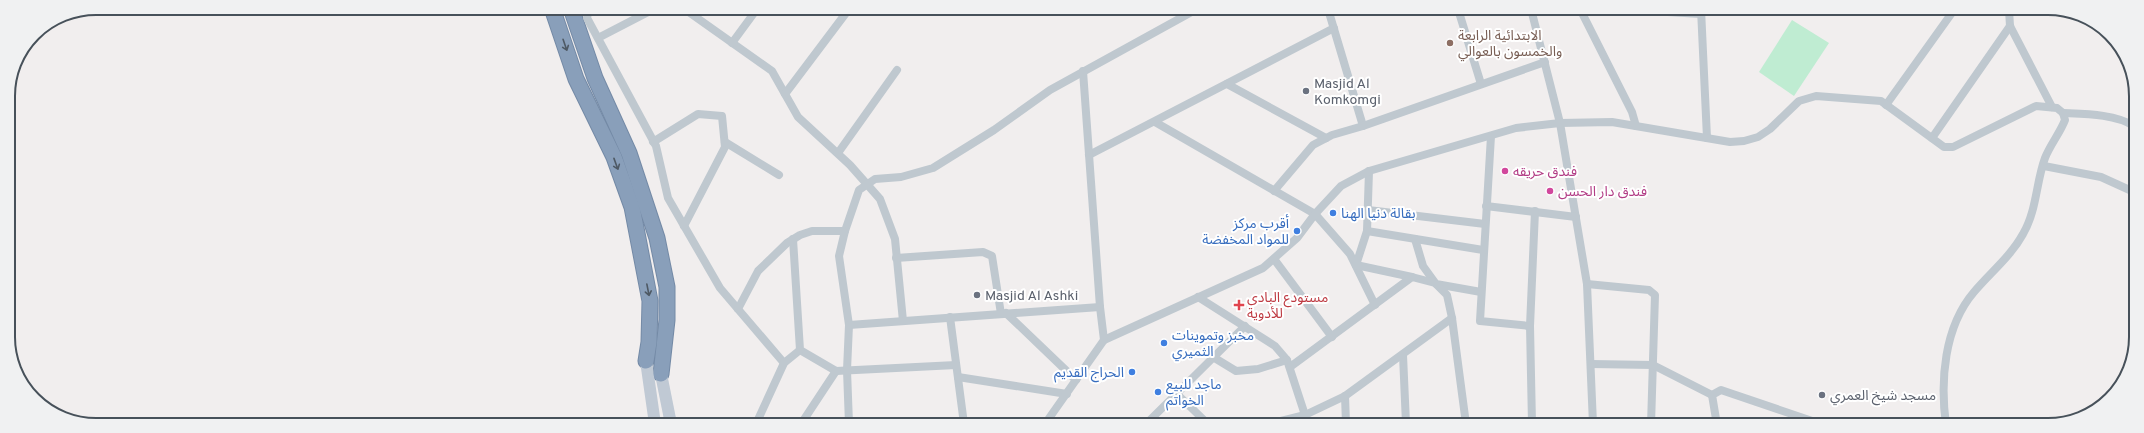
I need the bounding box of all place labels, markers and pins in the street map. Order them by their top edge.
place label: الابتدائية الرابعة والخمسون بالعوالي [1458,28,1562,62]
marker: الابتدائية الرابعة والخمسون بالعوالي [1445,38,1455,48]
place label: Masjid Al Komkomgi [1314,76,1381,109]
marker: Masjid Al Komkomgi [1301,86,1311,96]
place label: فندق حريقه [1513,164,1577,181]
marker: فندق حريقه [1500,166,1510,176]
place label: فندق دار الحسن [1558,184,1647,201]
marker: فندق دار الحسن [1545,186,1555,196]
place label: بقالة دنيا الهنا [1341,206,1416,223]
marker: بقالة دنيا الهنا [1328,208,1338,218]
place label: أقرب مركز للمواد المخفضة [1202,214,1289,249]
marker: أقرب مركز للمواد المخفضة [1292,226,1302,236]
place label: Masjid Al Ashki [985,288,1078,305]
marker: Masjid Al Ashki [972,290,982,300]
place label: مستودع البادى للأدوية [1247,290,1328,323]
marker: مستودع البادى للأدوية [1234,300,1244,310]
place label: مخبز وتموينات الثميري [1172,328,1254,362]
marker: مخبز وتموينات الثميري [1159,338,1169,348]
place label: الحراج القديم [1054,365,1124,383]
marker: الحراج القديم [1127,367,1137,377]
place label: ماجد للبيع الخواتم [1166,377,1222,411]
marker: ماجد للبيع الخواتم [1153,387,1163,397]
place label: مسجد شيخ العمري [1830,388,1936,406]
marker: مسجد شيخ العمري [1817,390,1827,400]

